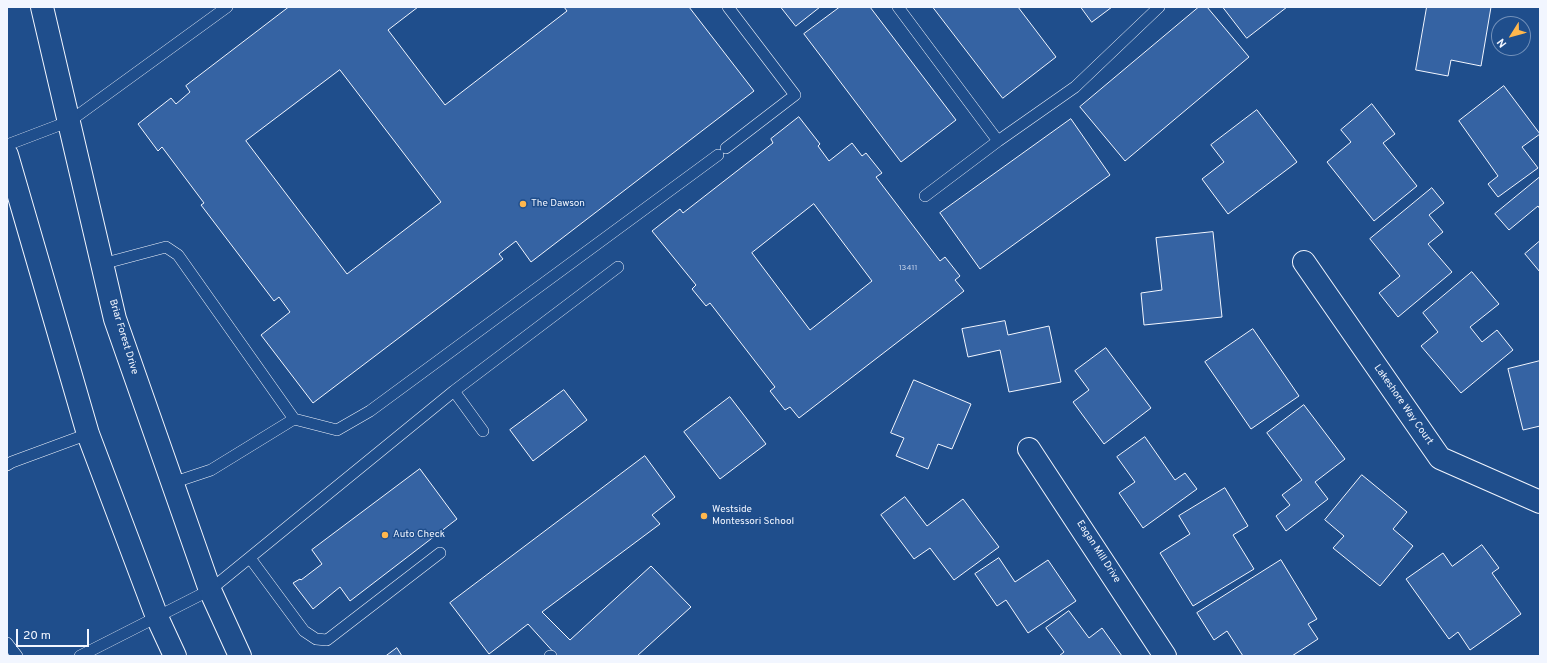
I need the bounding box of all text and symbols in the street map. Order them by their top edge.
north arrow [1491,16,1531,56]
text: N [1494,35,1510,50]
place label: The Dawson [531,198,585,210]
marker: The Dawson [518,199,528,209]
house number: 13411 [899,263,917,273]
street label: Briar Forest Drive [106,298,140,376]
street label: Lakeshore Way Court [1371,363,1435,447]
place label: Westside Montessori School [712,504,794,528]
marker: Westside Montessori School [699,511,709,521]
street label: Eagan Mill Drive [1073,518,1123,586]
place label: Auto Check [393,529,445,541]
marker: Auto Check [380,530,390,540]
scale bar [18,621,91,647]
text: 20 m [23,628,51,644]

